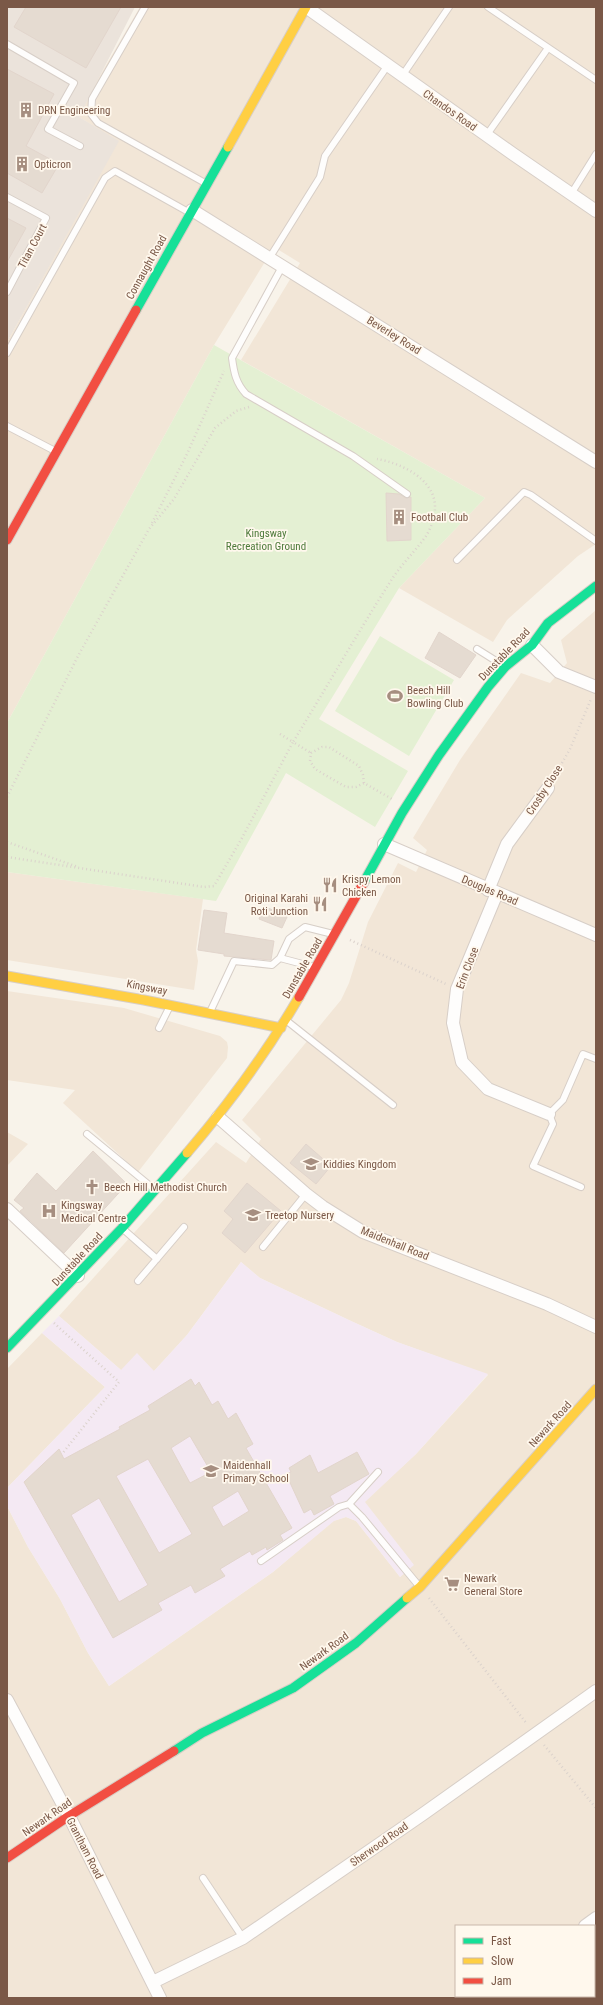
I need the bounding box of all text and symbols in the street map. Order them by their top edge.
street label: Chandos Road [420,87,479,134]
building icon: DRN Engineering [17,101,35,119]
place label: DRN Engineering [38,104,110,117]
building icon: Opticron [13,155,31,173]
place label: Opticron [34,158,71,171]
street label: Titan Court [15,222,50,271]
street label: Connaught Road [123,233,169,302]
street label: Beverley Road [364,314,423,357]
building icon: Football Club [390,508,408,526]
place label: Football Club [411,511,468,524]
park label: Kingsway Recreation Ground [226,527,306,553]
street label: Dunstable Road [476,625,533,683]
place label: Beech Hill Bowling Club [407,684,464,710]
sports icon: Beech Hill Bowling Club [386,687,404,705]
street label: Crosby Close [523,763,565,818]
place label: Krispy Lemon Chicken [342,873,401,899]
street label: Douglas Road [460,873,520,908]
restaurant icon: Krispy Lemon Chicken [321,876,339,894]
place label: Original Karahi Roti Junction [244,892,308,918]
restaurant icon: Original Karahi Roti Junction [311,895,329,913]
street label: Dunstable Road [280,935,325,1001]
street label: Erin Close [454,945,481,991]
street label: Kingsway [125,977,169,998]
school or university icon: Kiddies Kingdom [302,1155,320,1173]
place label: Kiddies Kingdom [323,1158,396,1171]
church icon: Beech Hill Methodist Church [83,1178,101,1196]
place label: Beech Hill Methodist Church [104,1181,227,1194]
place label: Kingsway Medical Centre [61,1199,126,1225]
hospital icon: Kingsway Medical Centre [40,1202,58,1220]
school or university icon: Treetop Nursery [244,1206,262,1224]
place label: Treetop Nursery [265,1209,335,1222]
street label: Maidenhall Road [359,1224,431,1263]
street label: Dunstable Road [49,1230,105,1289]
street label: Newark Road [526,1399,574,1450]
place label: Maidenhall Primary School [223,1459,289,1485]
school or university icon: Maidenhall Primary School [202,1462,220,1480]
place label: Newark General Store [464,1572,522,1598]
supermarket icon: Newark General Store [443,1575,461,1593]
street label: Newark Road [297,1629,351,1674]
street label: Newark Road [20,1796,74,1839]
street label: Grantham Road [64,1815,106,1881]
street label: Sherwood Road [348,1820,411,1869]
legend [455,1925,595,1997]
text: Fast [491,1934,512,1948]
text: Slow [491,1954,514,1968]
text: Jam [491,1974,512,1988]

